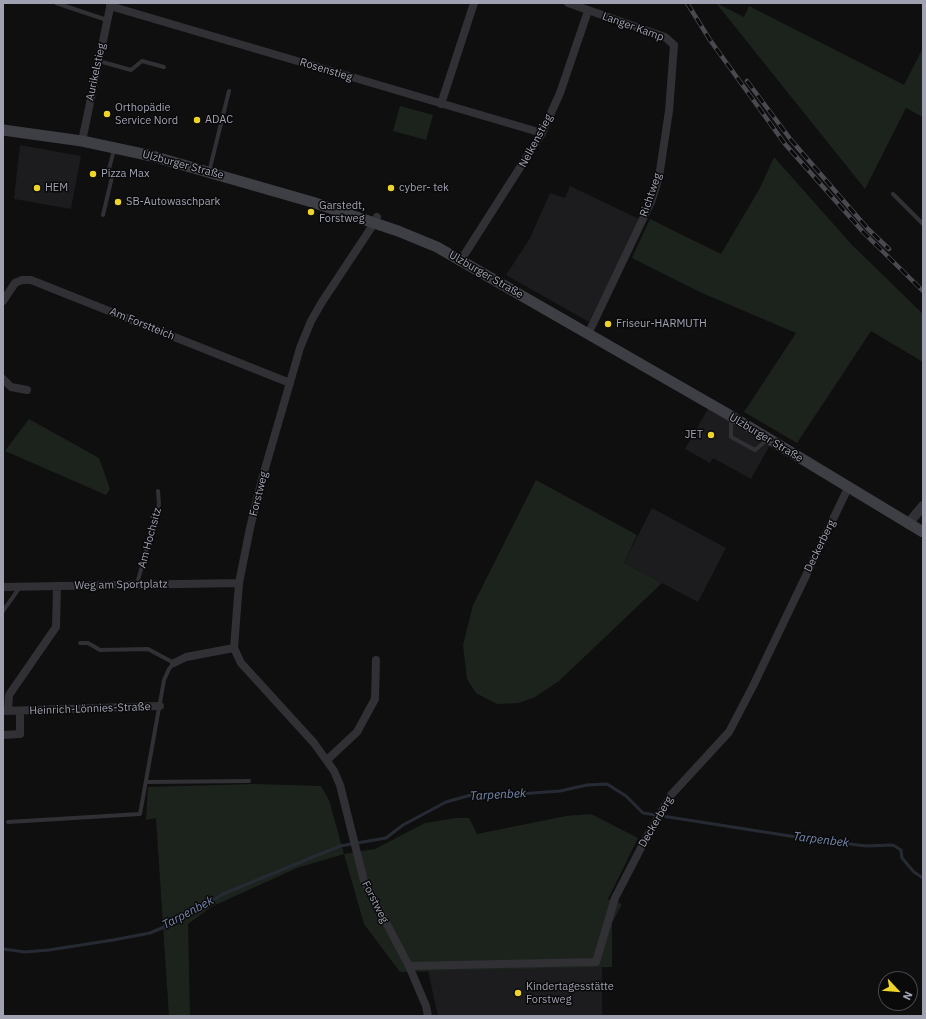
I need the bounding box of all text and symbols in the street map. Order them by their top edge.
street label: Langer Kamp [600,10,666,44]
street label: Aurikelstieg [83,42,109,102]
street label: Rosenstieg [298,56,354,84]
place label: Orthopädie Service Nord [115,101,178,127]
marker: Orthopädie Service Nord [102,109,112,119]
street label: Nelkenstieg [516,112,556,170]
place label: ADAC [205,113,233,127]
marker: ADAC [192,115,202,125]
street label: Ulzburger Straße [141,148,225,182]
place label: Pizza Max [101,167,149,181]
marker: Pizza Max [88,169,98,179]
street label: Richtweg [637,171,665,219]
place label: HEM [45,181,68,195]
place label: cyber- tek [399,181,449,195]
marker: HEM [32,183,42,193]
marker: cyber- tek [386,183,396,193]
place label: SB-Autowaschpark [126,195,220,209]
marker: SB-Autowaschpark [113,197,123,207]
place label: Garstedt, Forstweg [319,199,365,225]
marker: Garstedt, Forstweg [306,207,316,217]
street label: Ulzburger Straße [447,248,525,302]
street label: Am Forstteich [108,305,176,343]
place label: Friseur-HARMUTH [616,317,707,331]
marker: Friseur-HARMUTH [603,319,613,329]
street label: Ulzburger Straße [727,411,805,465]
place label: JET [685,428,703,442]
marker: JET [706,430,716,440]
street label: Forstweg [247,470,271,518]
street label: Am Hochsitz [136,506,164,570]
street label: Deckerberg [802,518,838,574]
street label: Weg am Sportplatz [74,578,168,592]
street label: Heinrich-Lönnies-Straße [29,700,151,718]
water label: Tarpenbek [470,786,526,804]
street label: Deckerberg [636,794,676,850]
water label: Tarpenbek [792,829,850,851]
street label: Forstweg [359,879,391,925]
water label: Tarpenbek [160,893,216,933]
north arrow [878,971,918,1011]
place label: Kindertagesstätte Forstweg [526,980,614,1006]
marker: Kindertagesstätte Forstweg [513,988,523,998]
text: N [900,989,916,1002]

